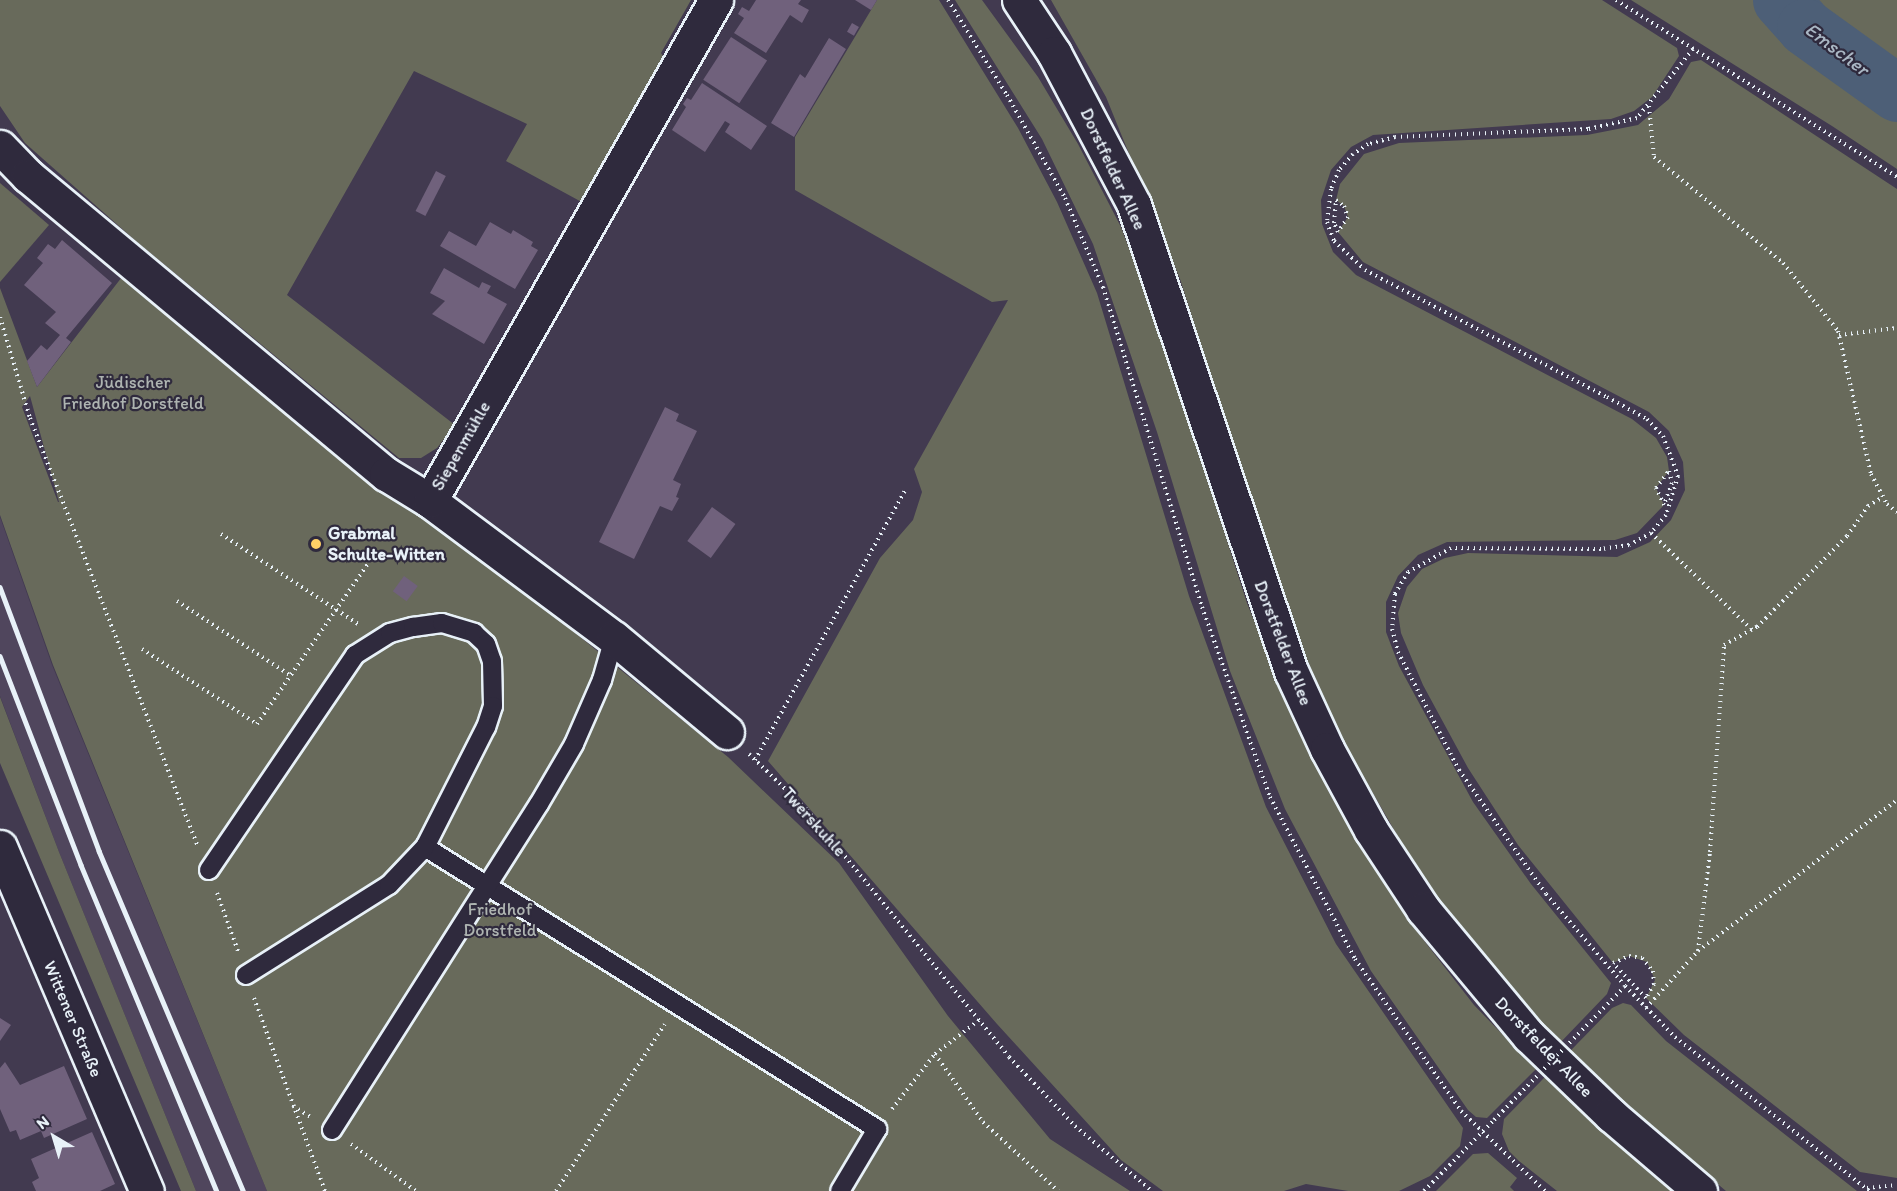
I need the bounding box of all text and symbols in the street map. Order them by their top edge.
water label: Emscher [1800,17,1874,81]
street label: Dorstfelder Allee [1075,105,1151,233]
park label: Jüdischer Friedhof Dorstfeld [62,372,204,415]
street label: Siepenmühle [427,397,495,495]
place label: Grabmal Schulte-Witten [328,523,445,566]
marker: Grabmal Schulte-Witten [309,537,323,551]
street label: Dorstfelder Allee [1249,577,1317,709]
street label: Twerskuhle [777,783,851,861]
park label: Friedhof Dorstfeld [463,899,537,942]
street label: Wittener Straße [39,958,107,1080]
street label: Dorstfelder Allee [1490,992,1598,1102]
north arrow [24,1107,84,1167]
text: N [33,1112,53,1133]

